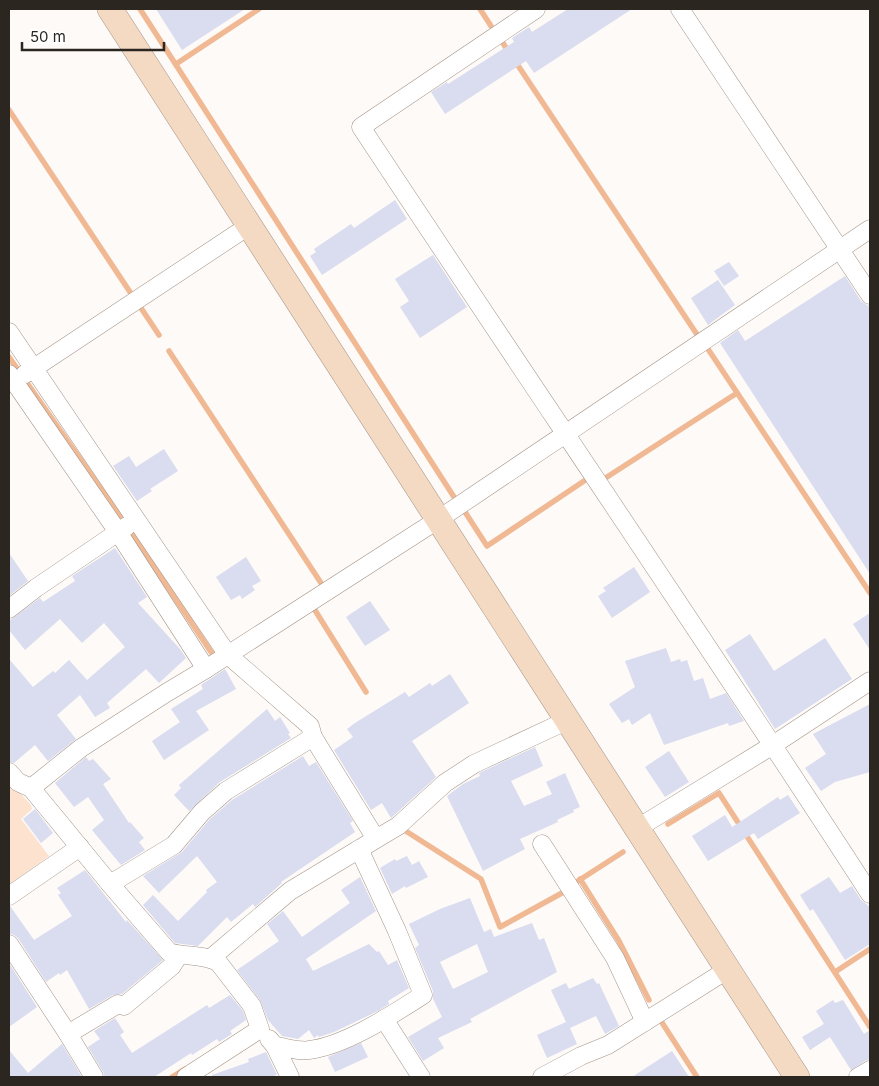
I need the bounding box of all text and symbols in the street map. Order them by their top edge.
scale bar [22,20,165,52]
text: 50 m [30,27,66,46]

